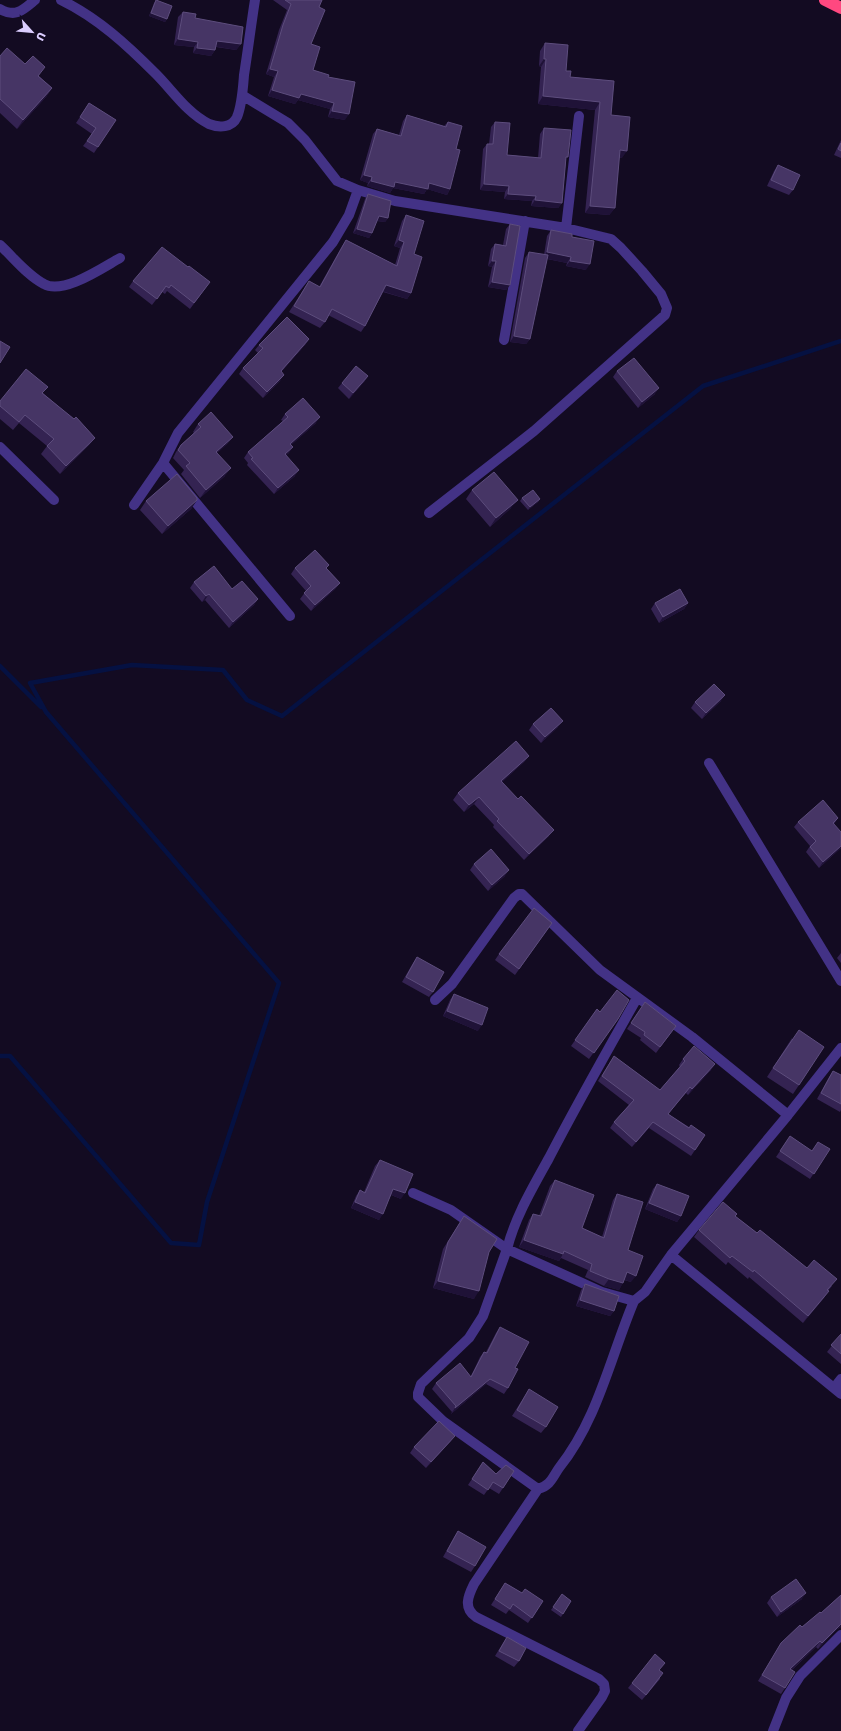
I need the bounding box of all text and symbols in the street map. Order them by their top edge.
north arrow [12,12,52,52]
text: U [33,30,48,43]

